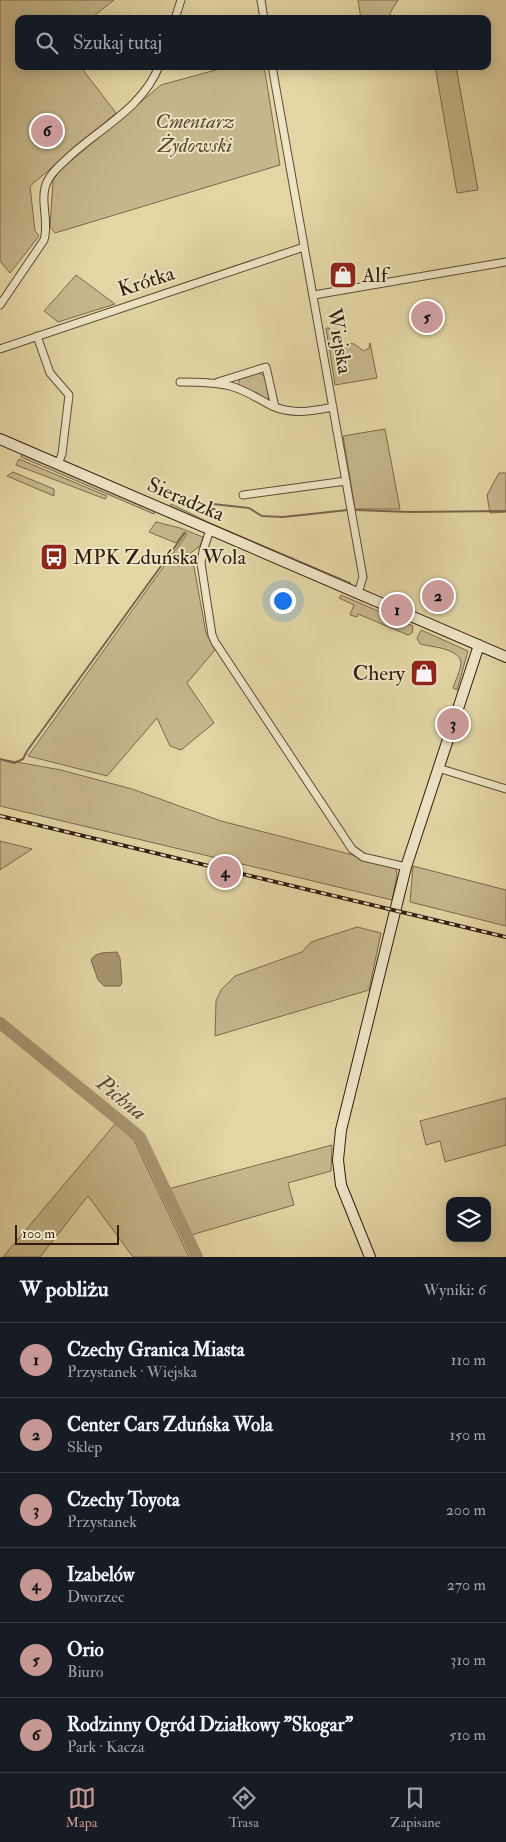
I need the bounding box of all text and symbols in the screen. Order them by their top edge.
search box [15,15,491,70]
icon: search [33,29,61,57]
text: Szukaj tutaj [73,31,162,55]
park label: Cmentarz Żydowski [155,108,235,159]
pin: 6 [31,112,63,150]
street label: Krótka [114,260,178,303]
shop icon: Alf [328,260,358,290]
place label: Alf [361,262,391,289]
pin: 5 [411,298,443,336]
street label: Wiejska [320,305,359,376]
street label: Sieradzka [143,471,229,528]
bus stop icon: MPK Zduńska Wola [39,542,69,572]
place label: MPK Zduńska Wola [73,544,246,571]
pin: 2 [422,577,454,615]
your location [270,588,296,614]
pin: 1 [381,591,413,629]
shop icon: Chery [409,658,439,688]
place label: Chery [353,660,406,687]
pin: 3 [437,705,469,743]
pin: 4 [209,853,241,891]
water label: Pichna [90,1068,152,1127]
map controls [446,1197,491,1242]
button: layers [446,1197,491,1242]
scale bar [15,1222,119,1245]
text: 100 m [22,1225,55,1242]
text: W pobliżu [20,1276,109,1303]
text: Wyniki: 6 [424,1280,486,1300]
text: Czechy Granica Miasta [67,1338,245,1362]
text: 1 [33,1350,39,1370]
text: 110 m [451,1350,486,1370]
text: Przystanek · Wiejska [67,1362,197,1382]
text: Center Cars Zduńska Wola [67,1413,273,1437]
text: 2 [32,1425,40,1445]
text: 150 m [449,1425,486,1445]
text: Sklep [67,1437,102,1457]
text: Czechy Toyota [67,1488,180,1512]
text: 3 [33,1500,39,1520]
text: 200 m [446,1500,486,1520]
text: Przystanek [67,1512,137,1532]
text: Izabelów [67,1563,134,1587]
text: 4 [32,1575,40,1595]
text: 270 m [447,1575,486,1595]
text: Dworzec [67,1587,124,1607]
text: Orio [67,1638,104,1662]
text: 5 [32,1650,40,1670]
text: 310 m [450,1650,486,1670]
text: Biuro [67,1662,103,1682]
text: Rodzinny Ogród Działkowy "Skogar" [67,1713,353,1737]
text: 6 [32,1725,40,1745]
text: 510 m [449,1725,486,1745]
text: Park · Kacza [67,1737,145,1757]
tab: Mapa [65,1784,98,1831]
tab: Trasa [229,1784,259,1831]
tab: Zapisane [390,1784,441,1831]

